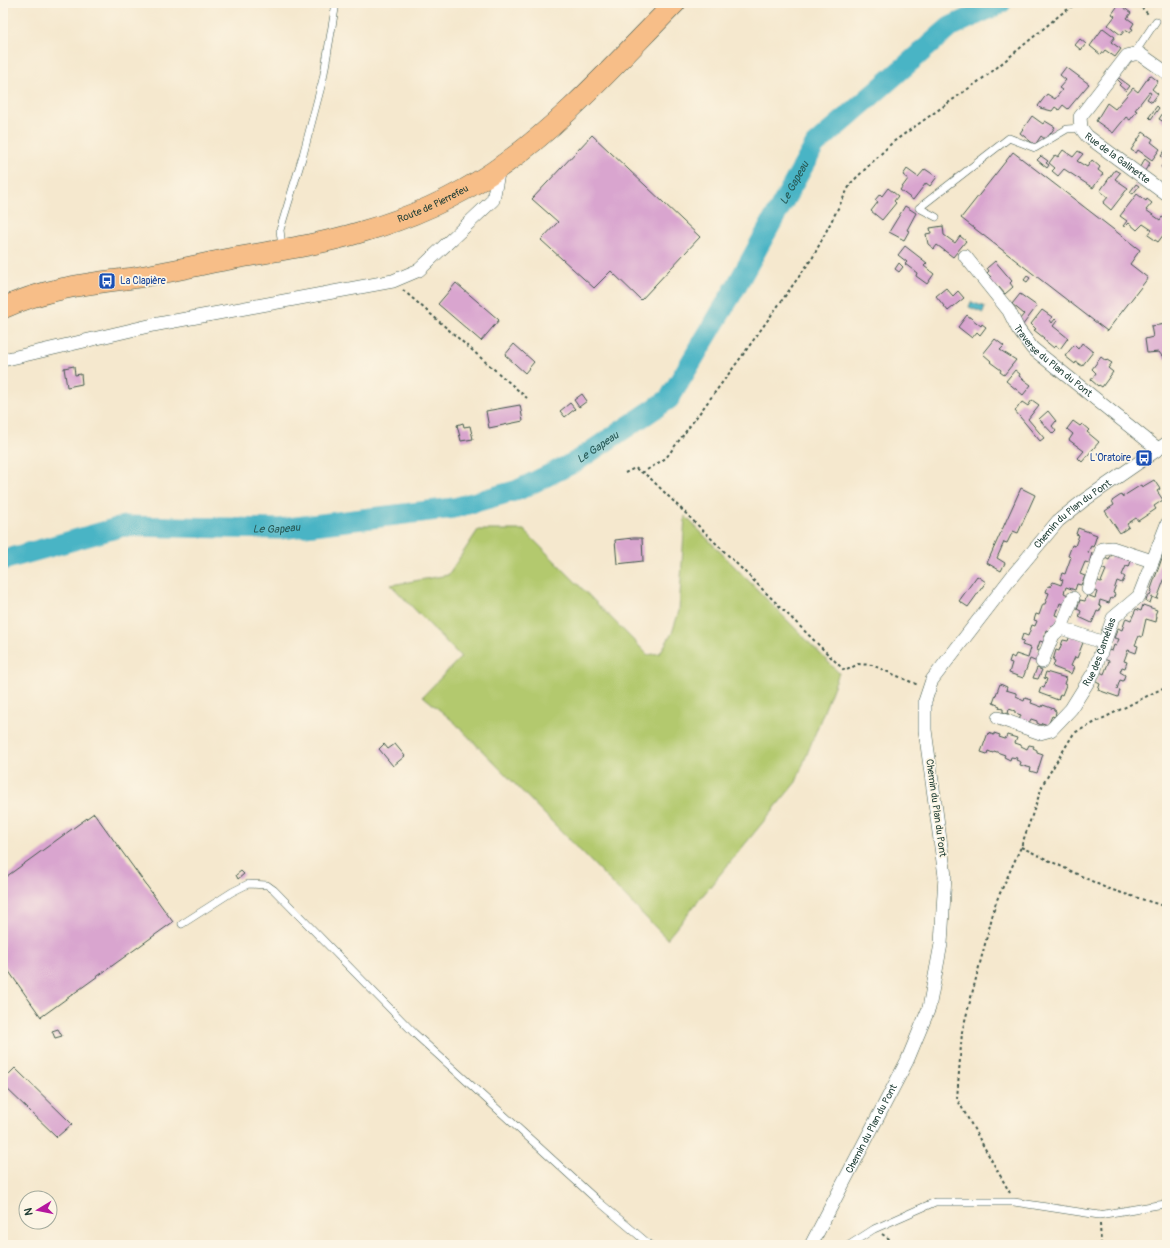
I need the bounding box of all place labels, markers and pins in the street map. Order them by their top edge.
bus stop icon: La Clapière [97,271,117,291]
place label: La Clapière [120,275,166,287]
bus stop icon: L'Oratoire [1134,448,1154,468]
place label: L'Oratoire [1090,452,1131,464]

